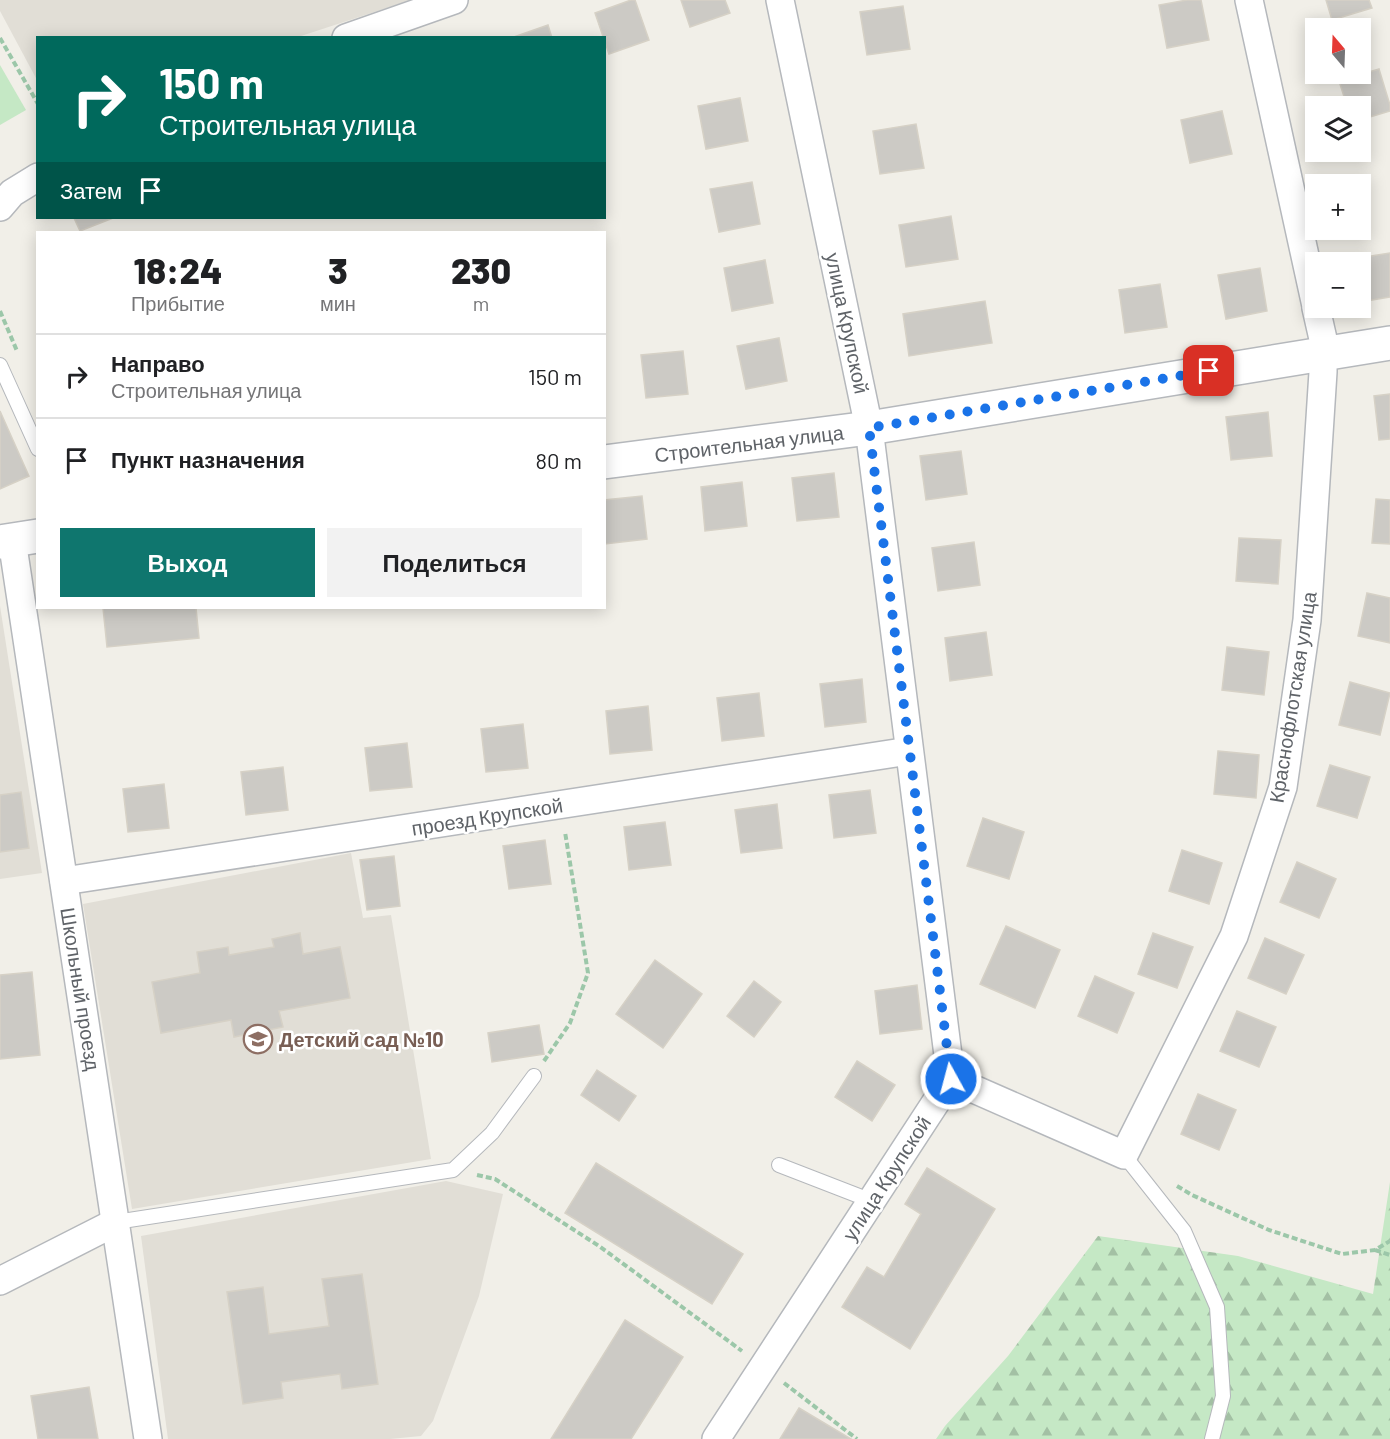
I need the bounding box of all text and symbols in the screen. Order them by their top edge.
north arrow [1305,18,1371,84]
map controls [1305,18,1371,318]
text: 150 m [159,57,264,107]
icon: right [60,60,138,138]
button: layers [1305,96,1371,162]
text: Строительная улица [159,108,416,140]
icon: arrive [134,174,167,207]
button: + [1305,174,1371,240]
text: Затем [60,177,122,203]
text: 18:24 [134,248,222,291]
text: 3 [328,248,348,291]
text: 230 [451,248,511,291]
street label: улица Крупской [821,250,875,396]
button: − [1305,252,1371,318]
text: Прибытие [131,291,225,315]
text: мин [320,291,356,315]
text: m [473,291,489,315]
pin [1183,345,1234,396]
text: Направо [111,350,205,376]
icon: arrive [1192,354,1225,387]
icon: right [60,360,93,393]
text: 150 m [528,363,582,389]
text: Строительная улица [111,378,301,402]
street label: Строительная улица [653,419,846,467]
icon: arrive [60,444,93,477]
text: Пункт назначения [111,446,305,472]
text: 80 m [536,447,582,473]
button: Выход [60,528,315,597]
button: Поделиться [327,528,582,597]
street label: Краснофлотская улица [1263,589,1321,804]
street label: проезд Крупской [410,792,564,840]
street label: Школьный проезд [56,906,106,1073]
school or university icon: Детский сад №10 [242,1023,274,1055]
place label: Детский сад №10 [279,1027,444,1051]
position arrow [919,1047,983,1111]
street label: улица Крупской [837,1111,935,1245]

